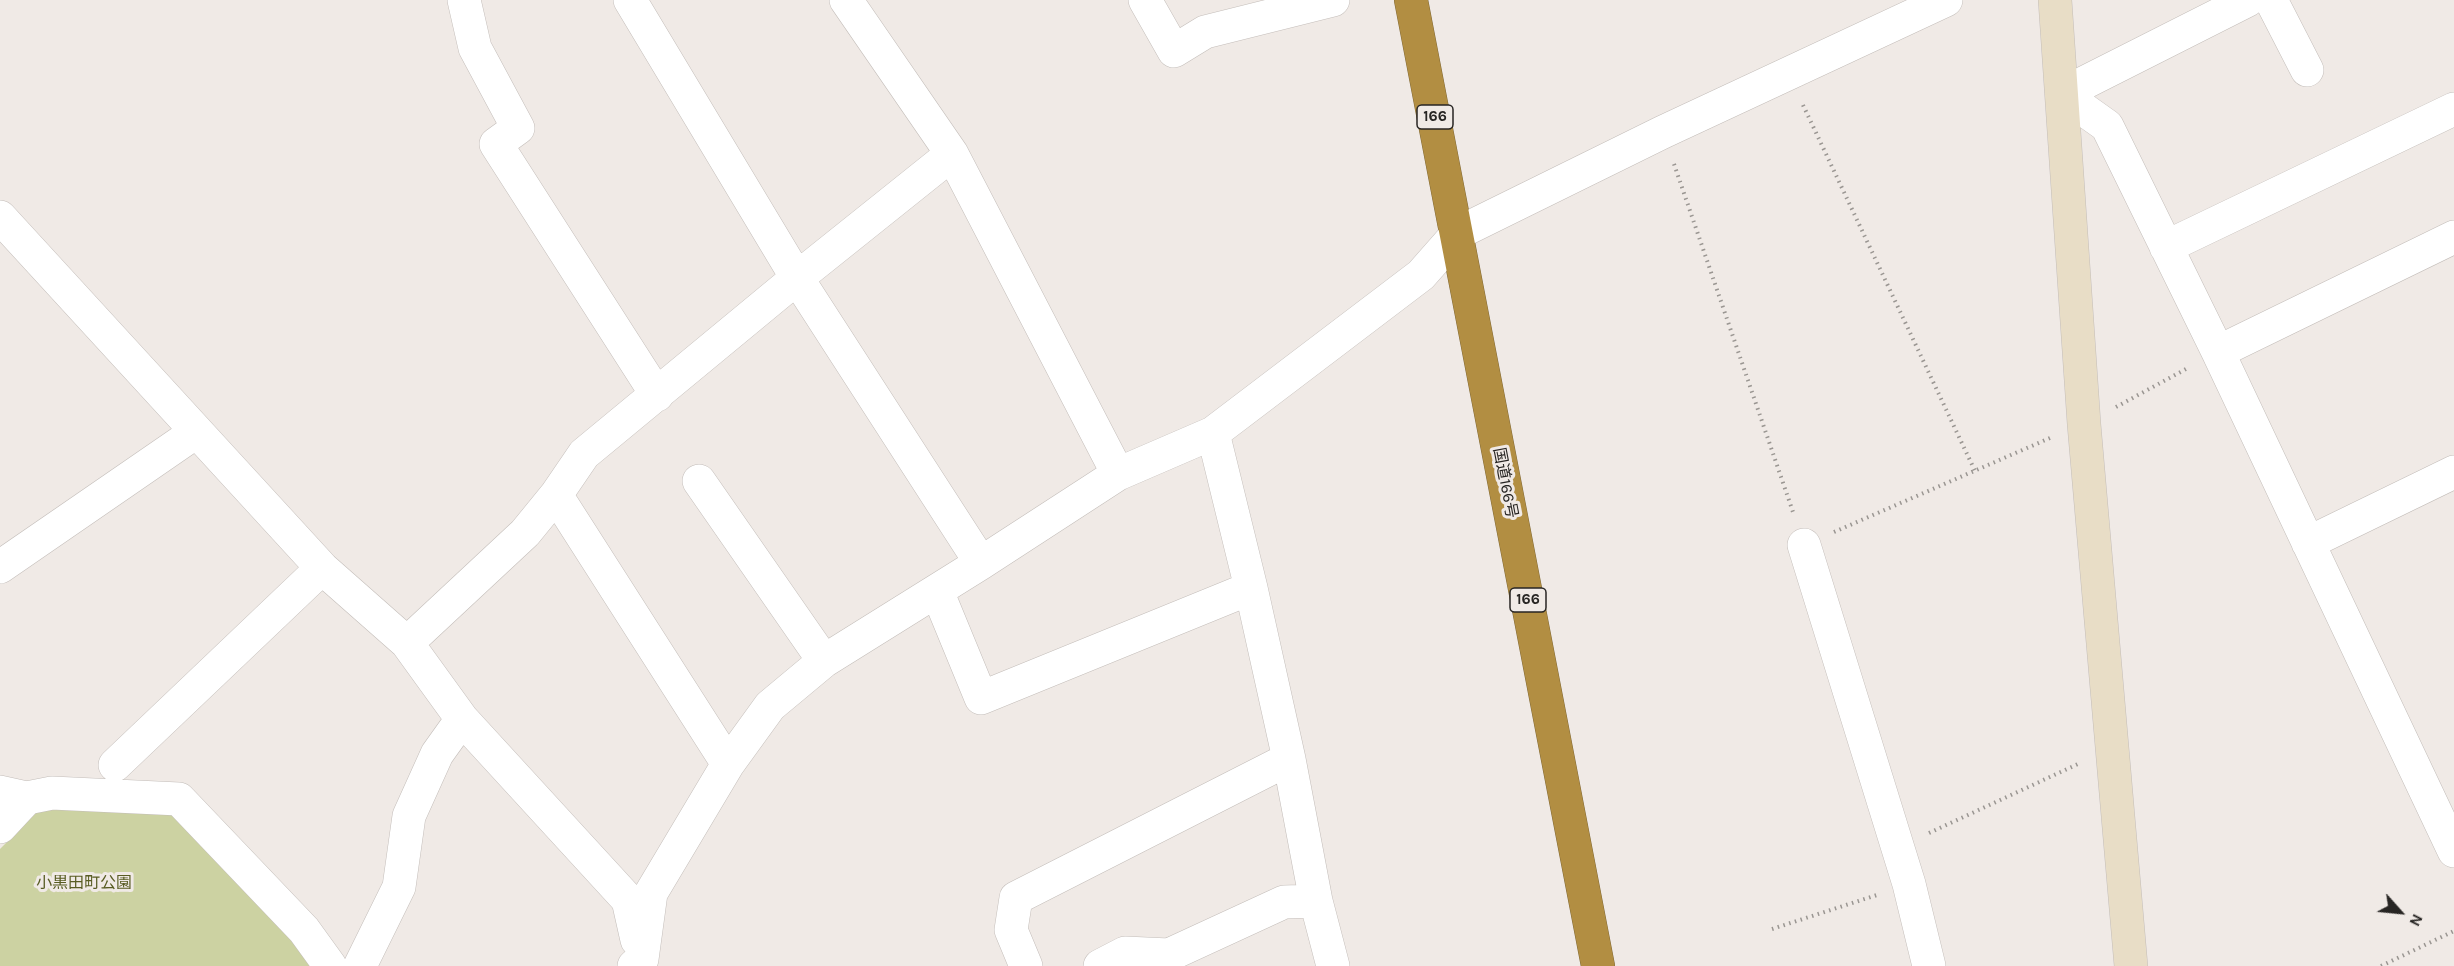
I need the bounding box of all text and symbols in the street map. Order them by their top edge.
road number: 166 [1417,105,1453,129]
street label: 国道166号 [1489,446,1521,520]
road number: 166 [1510,588,1546,612]
park label: 小黒田町公園 [36,873,132,893]
north arrow [2370,882,2430,942]
text: N [2405,911,2428,930]

